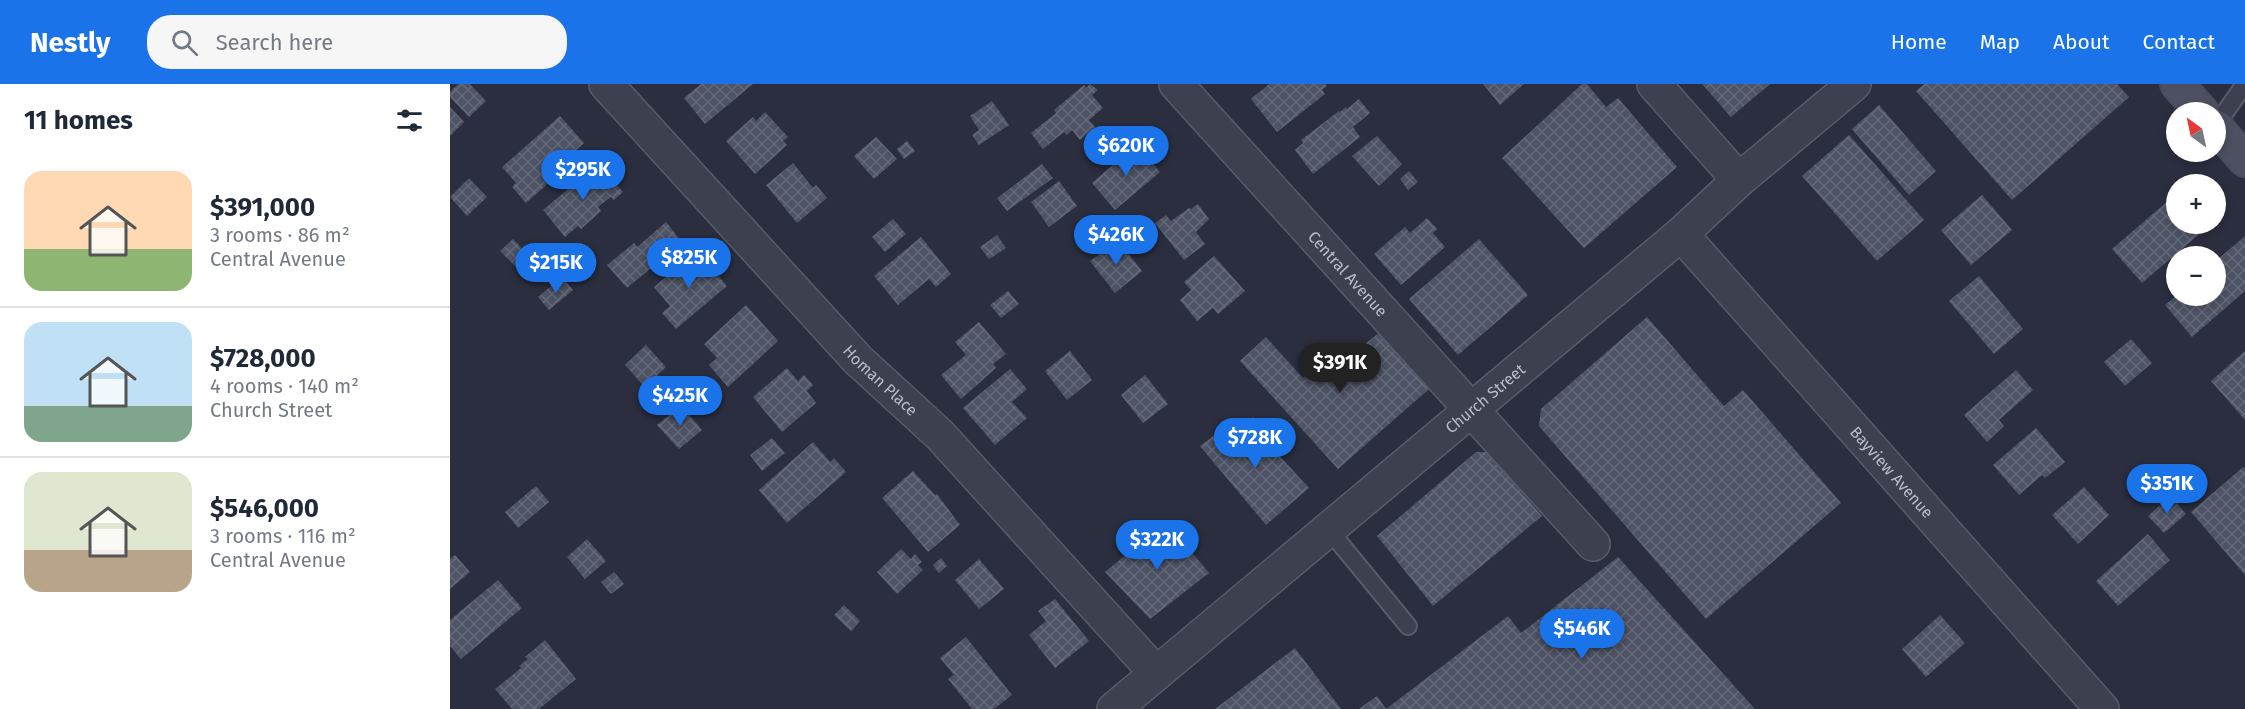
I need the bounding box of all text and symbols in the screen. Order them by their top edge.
search box [147,15,567,69]
text: Nestly [30,26,111,59]
icon: search [168,26,201,59]
text: Search here [216,29,333,56]
text: Home [1891,29,1947,55]
text: Map [1980,29,2020,55]
text: About [2053,29,2110,55]
text: Contact [2143,29,2215,55]
north arrow [2166,102,2226,162]
map controls [2166,102,2226,306]
icon: filters [393,104,426,137]
text: 11 homes [24,105,133,136]
pin: $620K [1084,126,1168,177]
text: $620K [1098,133,1154,157]
pin: $295K [541,150,625,201]
text: $295K [555,157,611,181]
button: + [2166,174,2226,234]
text: $391,000 [210,192,315,223]
icon: home [72,195,144,267]
pin: $426K [1074,215,1158,266]
text: $426K [1088,222,1144,246]
text: 3 rooms · 86 m² [210,223,350,247]
street label: Central Avenue [1304,227,1392,320]
pin: $825K [647,238,731,289]
pin: $215K [514,243,598,294]
text: $825K [661,245,717,269]
button: − [2166,246,2226,306]
text: Central Avenue [210,247,346,271]
text: $215K [529,250,583,274]
street label: Homan Place [839,341,922,419]
text: $728,000 [210,343,316,374]
pin: $391K [1298,343,1382,394]
icon: home [72,346,144,418]
text: $391K [1313,350,1367,374]
street label: Church Street [1441,359,1529,437]
text: 4 rooms · 140 m² [210,374,359,398]
pin: $425K [638,376,722,427]
text: $425K [652,383,708,407]
text: Church Street [210,398,332,422]
pin: $728K [1213,418,1297,469]
street label: Bayview Avenue [1846,422,1938,522]
text: $728K [1228,425,1282,449]
pin: $351K [2125,464,2209,515]
text: $351K [2141,471,2193,495]
text: $546,000 [210,493,319,524]
icon: home [72,496,144,568]
pin: $322K [1115,520,1199,571]
text: 3 rooms · 116 m² [210,524,356,548]
text: $322K [1130,527,1184,551]
text: Central Avenue [210,548,346,572]
pin: $546K [1540,609,1624,660]
text: $546K [1554,616,1610,640]

